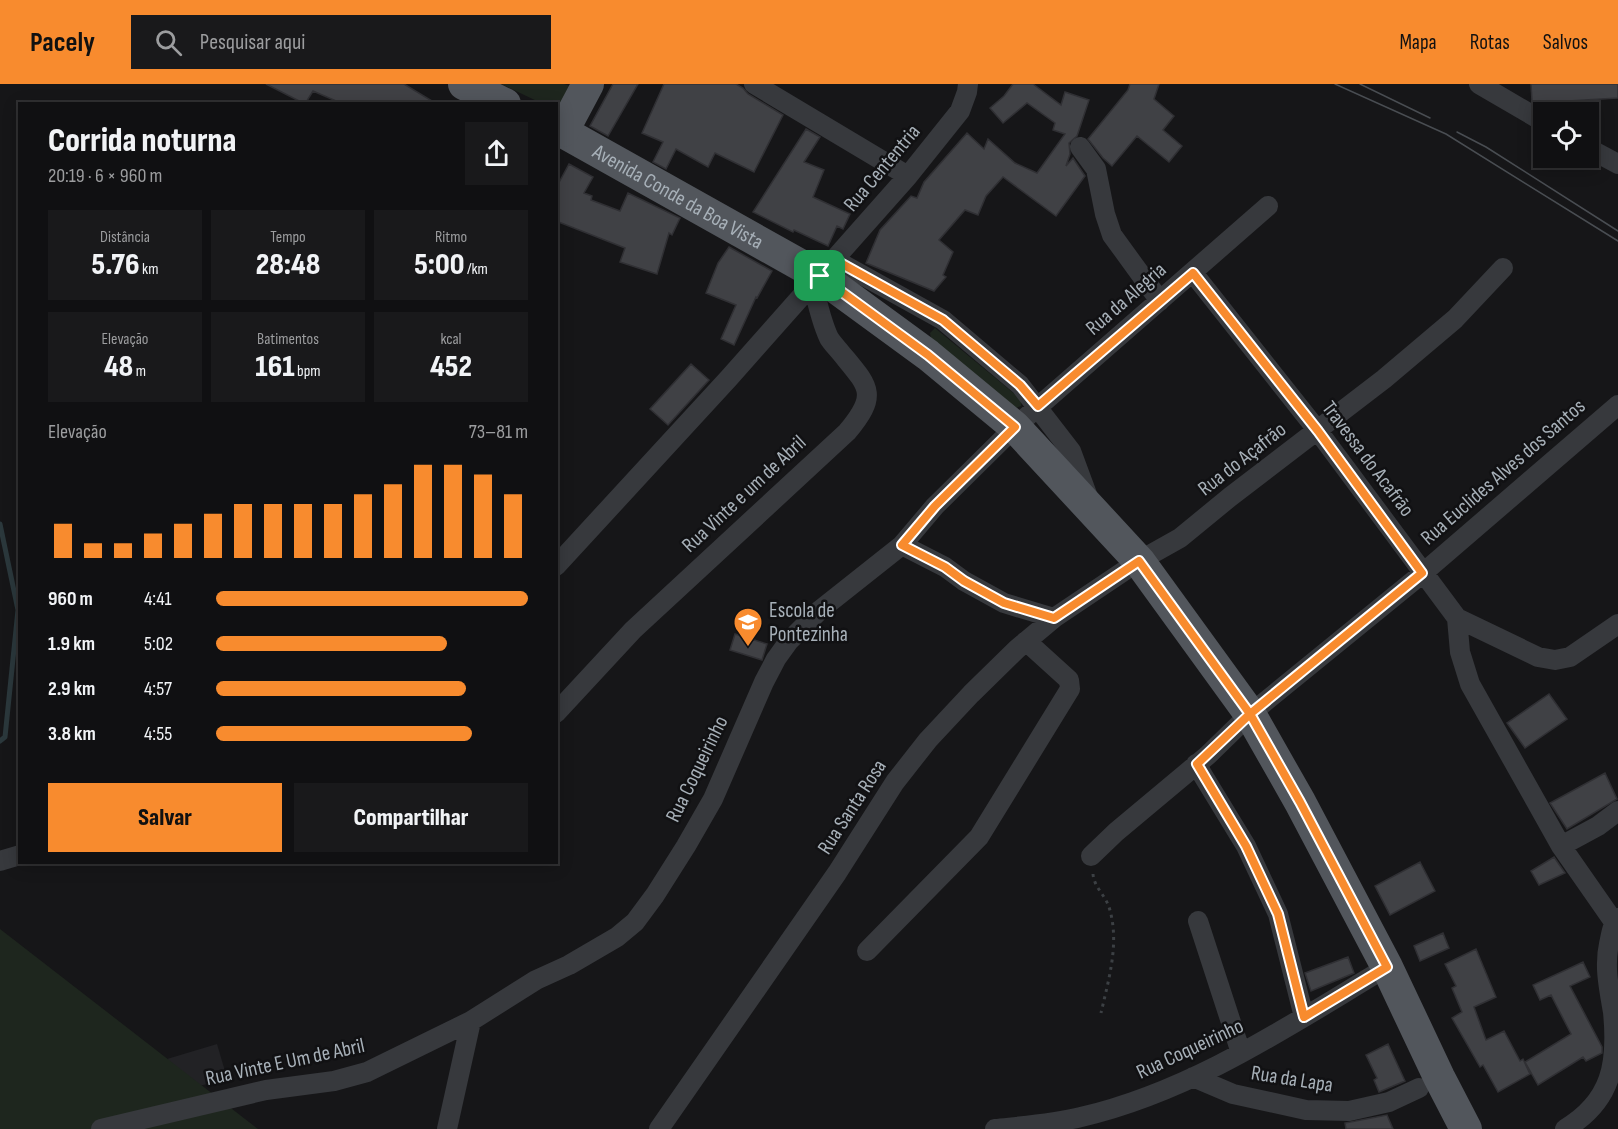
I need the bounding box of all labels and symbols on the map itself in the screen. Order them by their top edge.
street label: Rua Cententria [838,119,926,217]
street label: Avenida Conde da Boa Vista [588,138,768,254]
pin [794,250,845,301]
street label: Rua da Alegria [1081,257,1171,341]
street label: Rua Euclides Alves dos Santos [1416,394,1590,550]
street label: Travessa do Acafrão [1316,396,1420,522]
street label: Rua do Açafrão [1193,417,1291,501]
street label: Rua Vinte e um de Abril [677,430,811,558]
place label: Escola de Pontezinha [769,598,848,647]
school or university icon: Escola de Pontezinha [732,606,764,648]
street label: Rua Coqueirinho [661,712,733,826]
street label: Rua Santa Rosa [812,755,892,859]
street label: Rua Coqueirinho [1133,1013,1247,1085]
street label: Rua Vinte E Um de Abril [203,1033,367,1091]
street label: Rua da Lapa [1249,1060,1335,1098]

